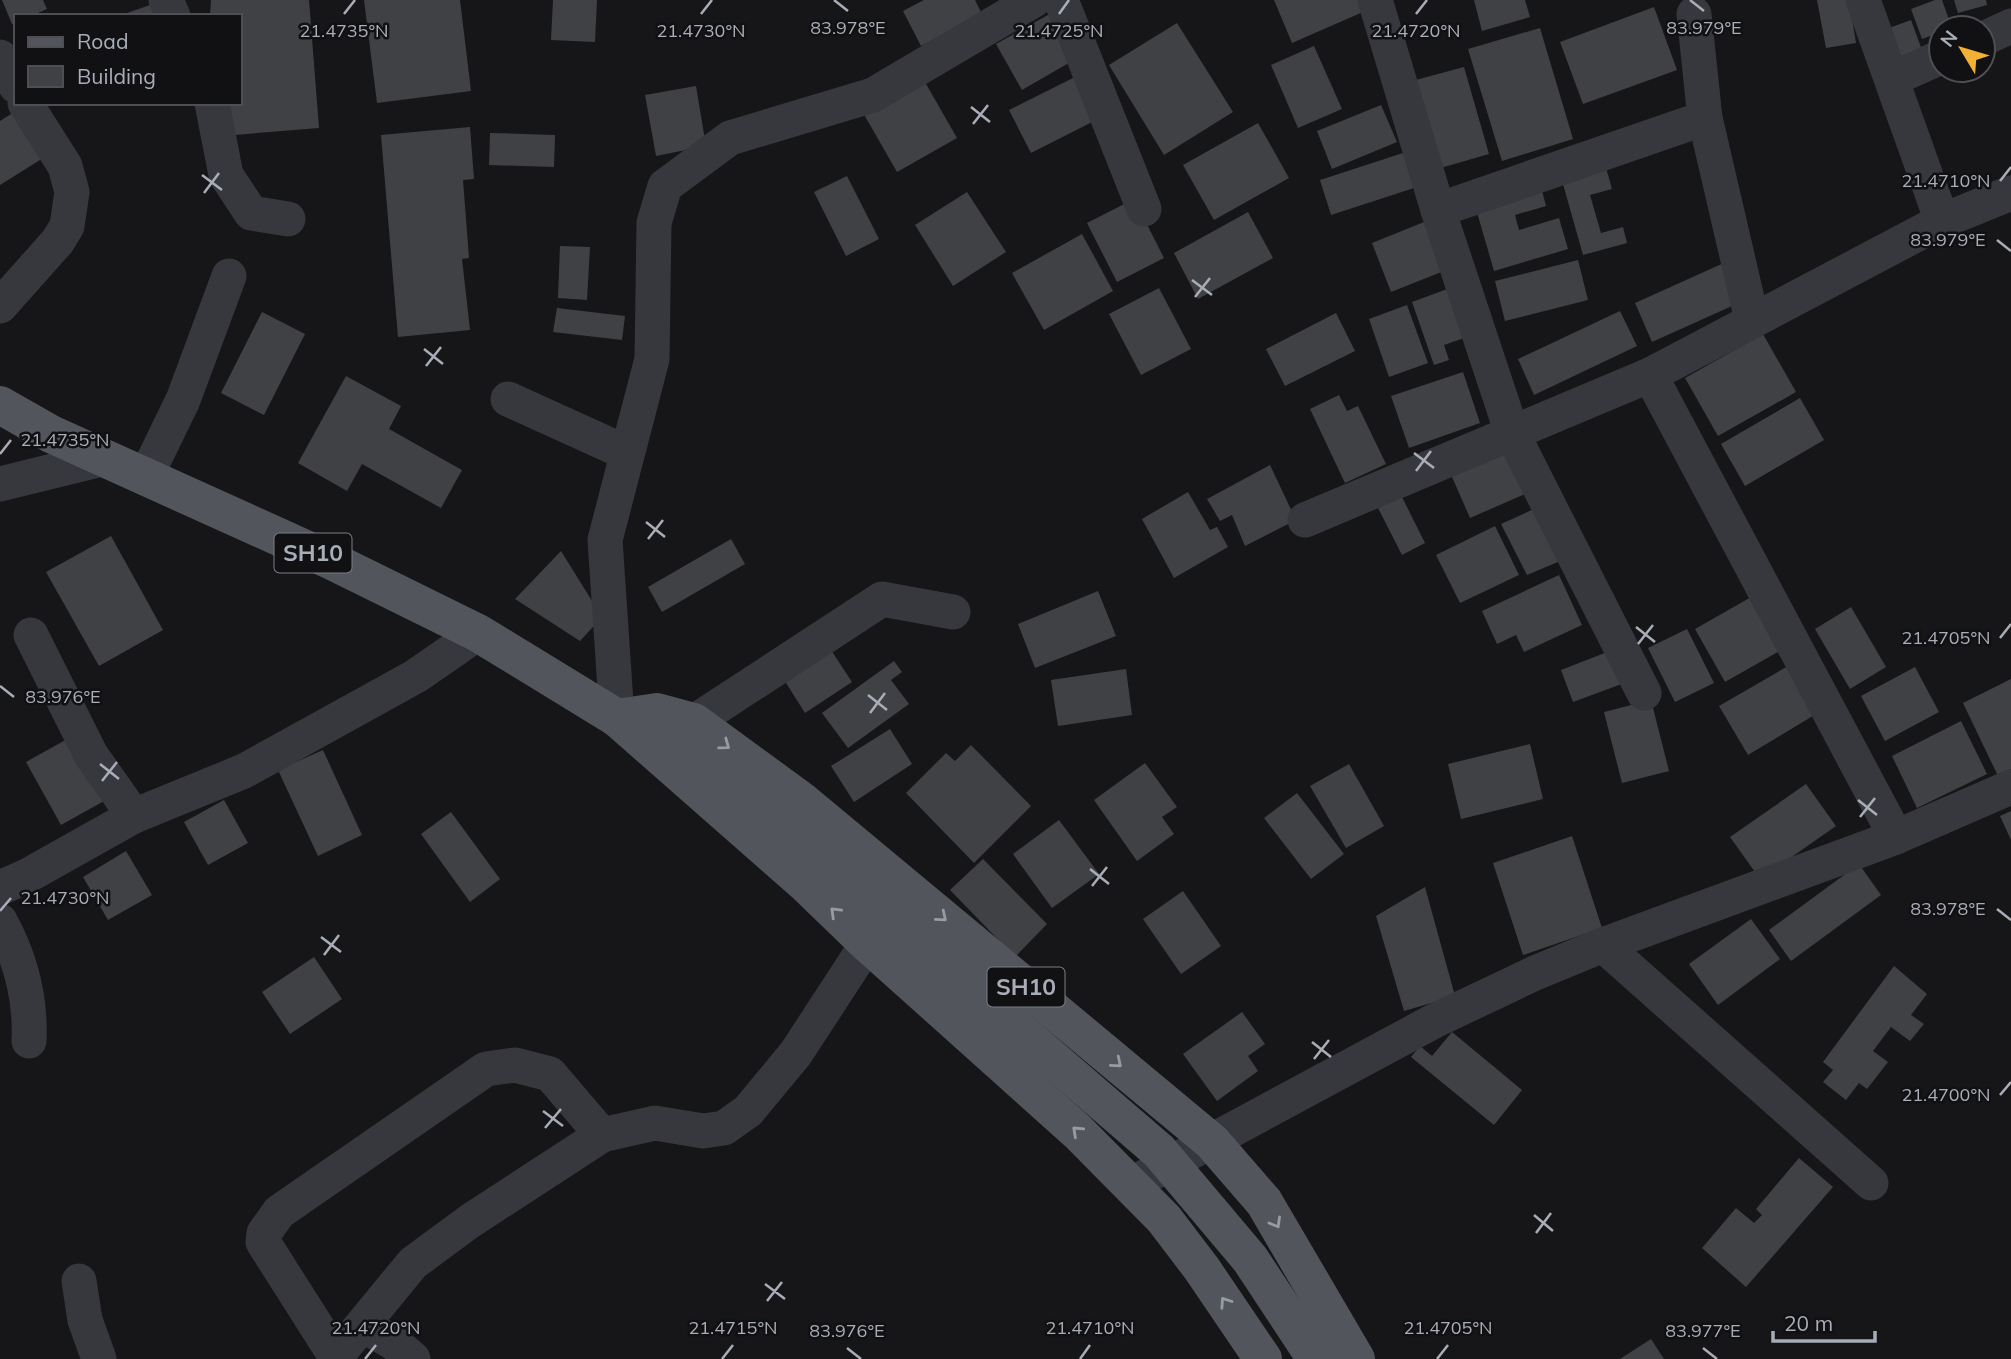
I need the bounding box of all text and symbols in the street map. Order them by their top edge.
legend [14,14,242,105]
north arrow [1927,14,1997,84]
text: 83.978°E [810,16,886,39]
text: 83.979°E [1666,16,1742,39]
text: 21.4735°N [299,19,389,42]
text: 21.4730°N [656,19,746,42]
text: 21.4725°N [1014,19,1104,42]
text: 21.4720°N [1371,19,1461,42]
text: N [1935,25,1962,52]
text: Road [77,28,128,54]
text: Building [77,63,156,89]
text: 21.4710°N [1901,169,1991,192]
text: 83.979°E [1910,228,1986,251]
text: 21.4735°N [20,428,110,451]
road number: SH10 [274,534,352,572]
text: 21.4705°N [1901,626,1991,649]
text: 83.976°E [25,685,101,708]
one-way arrow [717,737,730,750]
text: 21.4730°N [20,886,110,909]
text: 83.978°E [1910,897,1986,920]
one-way arrow [831,908,844,921]
one-way arrow [934,909,947,921]
road number: SH10 [988,968,1064,1006]
one-way arrow [1108,1055,1121,1067]
text: 21.4700°N [1901,1083,1991,1106]
one-way arrow [1072,1127,1085,1139]
one-way arrow [1268,1215,1281,1228]
one-way arrow [1221,1297,1233,1310]
scale bar [1773,1300,1874,1344]
text: 20 m [1784,1310,1833,1336]
text: 21.4720°N [331,1316,421,1339]
text: 21.4715°N [688,1316,778,1339]
text: 21.4710°N [1045,1316,1135,1339]
text: 21.4705°N [1403,1316,1493,1339]
text: 83.976°E [809,1319,885,1342]
text: 83.977°E [1665,1319,1741,1342]

